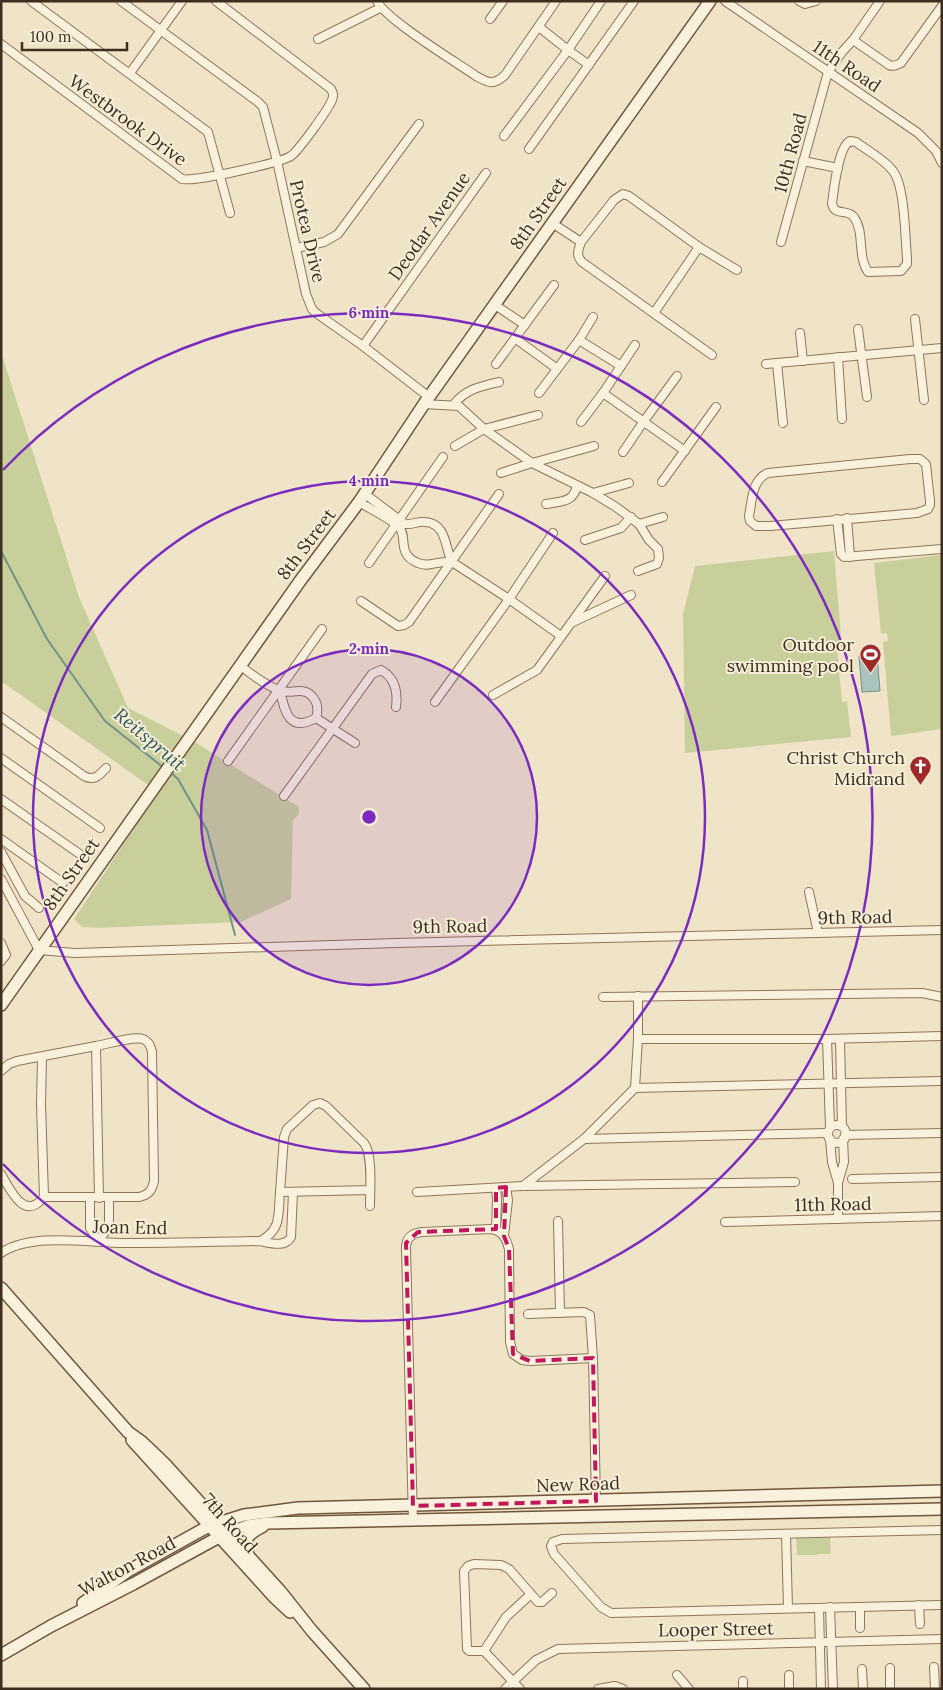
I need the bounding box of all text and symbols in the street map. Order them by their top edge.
scale bar [22,20,128,52]
text: 100 m [30,27,71,46]
street label: 11th Road [809,35,886,97]
street label: Westbrook Drive [64,69,192,171]
street label: 10th Road [768,110,812,196]
street label: Deodar Avenue [383,167,475,285]
street label: 8th Street [505,172,571,254]
street label: Protea Drive [285,177,331,285]
text: 6 min [349,303,390,322]
text: 4 min [349,471,390,490]
street label: 8th Street [272,504,340,584]
place label: Outdoor swimming pool [727,633,854,677]
text: 2 min [349,639,390,658]
sports icon: Outdoor swimming pool [858,642,882,673]
water label: Reitspruit [109,702,191,776]
place label: Christ Church Midrand [787,746,905,790]
church icon: Christ Church Midrand [909,755,933,786]
centre of rings [360,808,378,826]
street label: 8th Street [38,833,104,915]
street label: 9th Road [817,905,893,929]
street label: 9th Road [412,914,488,938]
street label: 11th Road [794,1192,872,1216]
street label: Joan End [91,1215,168,1239]
street label: New Road [536,1471,621,1497]
street label: 7th Road [197,1488,263,1558]
street label: Walton Road [75,1531,180,1601]
street label: Looper Street [658,1616,774,1642]

